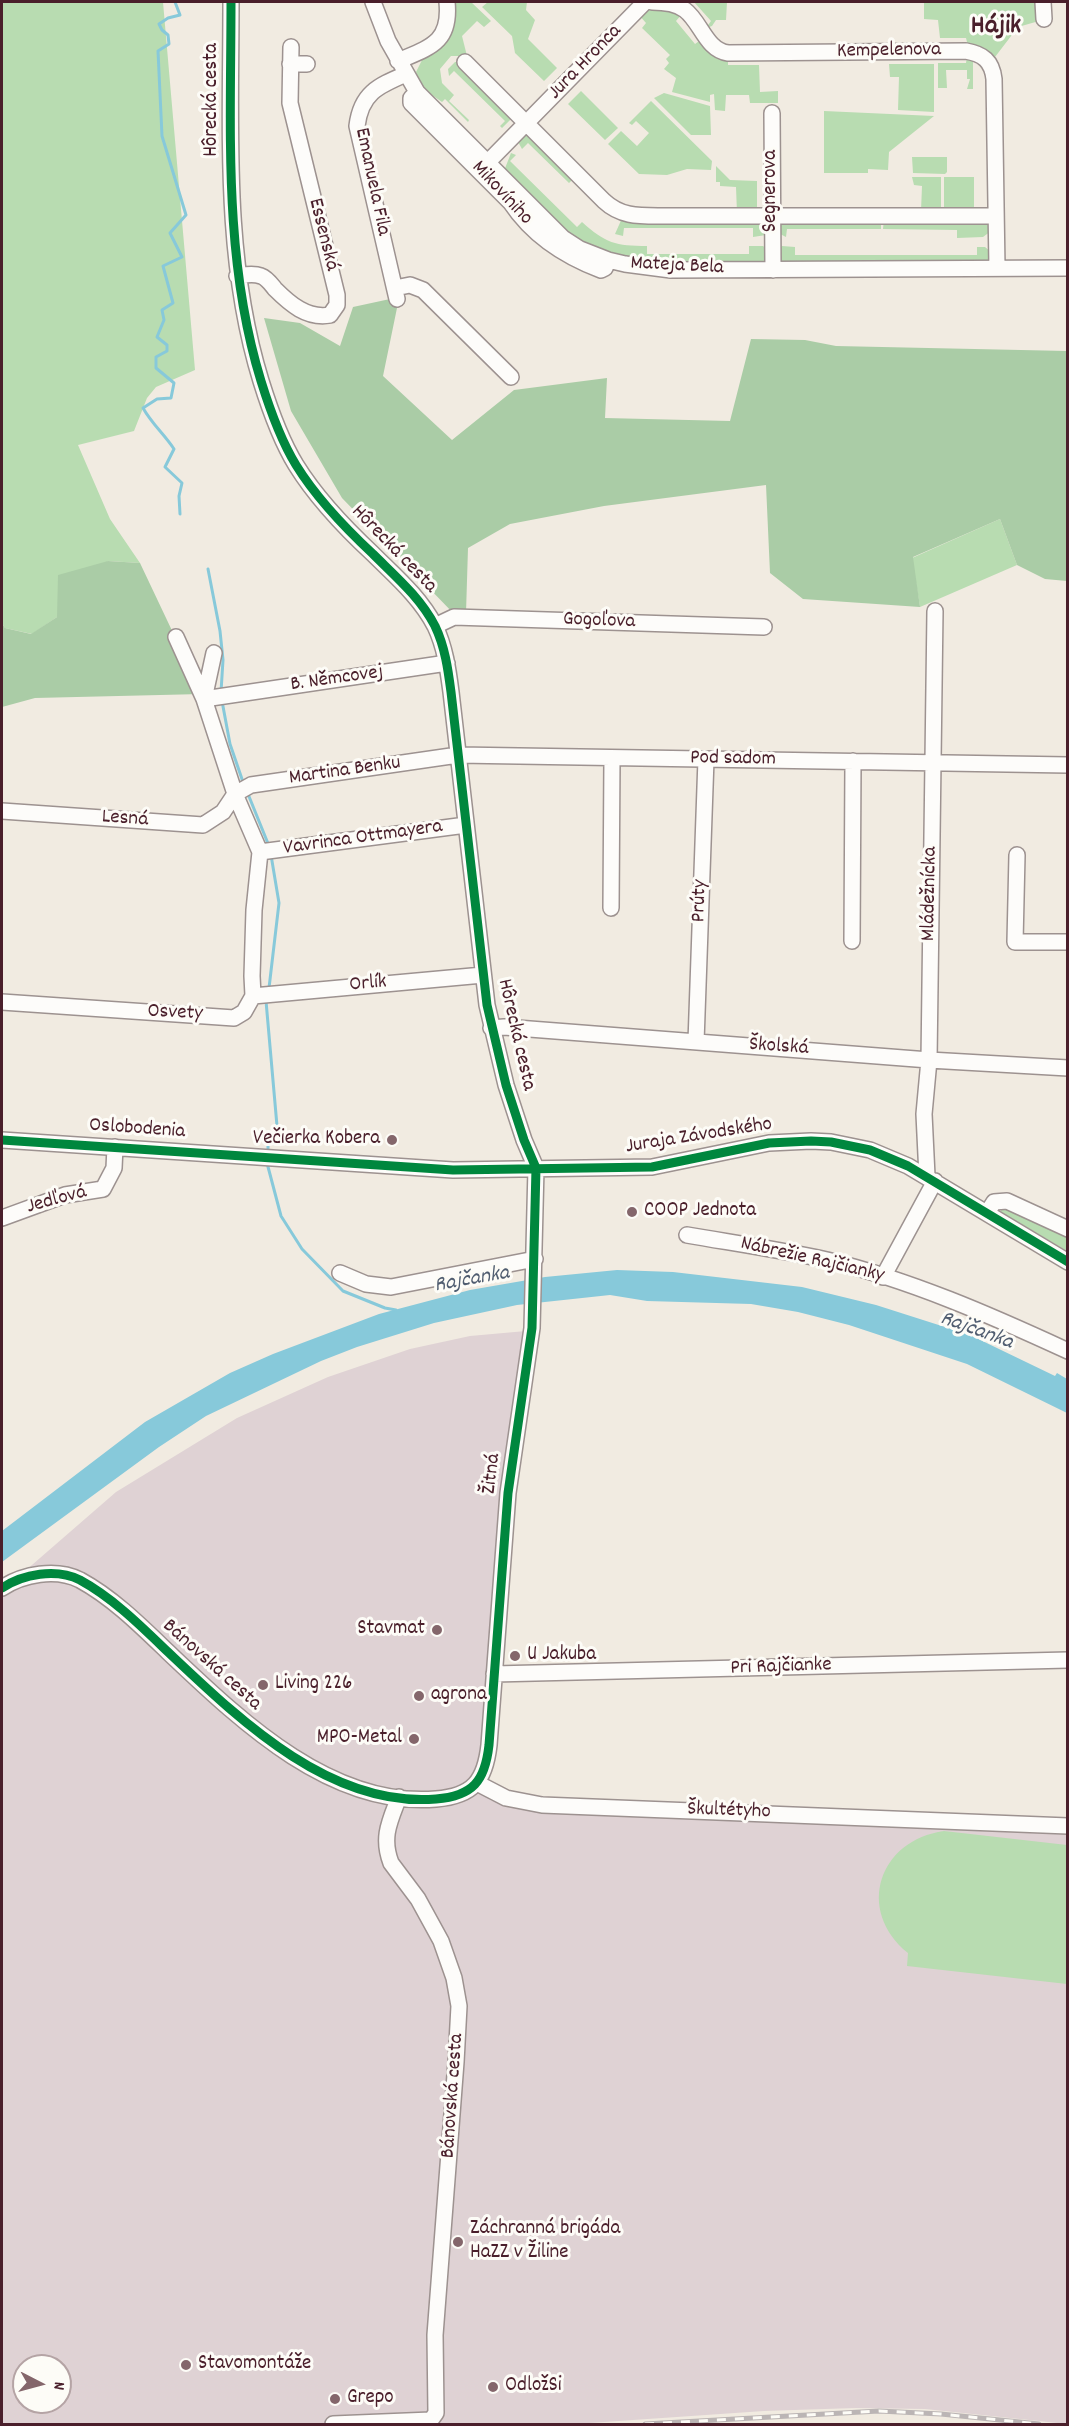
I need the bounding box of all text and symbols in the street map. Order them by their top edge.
district label: Hájik [971,12,1021,44]
street label: Jura Hronca [544,20,628,106]
street label: Kempelenova [837,38,941,66]
street label: Hôrecká cesta [200,43,226,157]
street label: Emanuela Fila [347,126,395,238]
street label: Segnerova [759,150,785,232]
street label: Mikovíniho [465,156,537,232]
street label: Essenská [301,196,343,274]
street label: Mateja Bela [630,252,724,282]
street label: Hôrecká cesta [344,500,442,600]
street label: Gogoľova [562,608,636,636]
street label: B. Němcovej [289,661,385,699]
street label: Pod sadom [690,747,776,773]
street label: Martina Benku [288,752,402,792]
street label: Lesná [101,806,149,834]
street label: Vavrinca Ottmayera [282,815,444,863]
street label: Mládežnícka [918,846,944,942]
street label: Prúty [688,879,714,923]
street label: Orlík [348,971,388,999]
street label: Hôrecká cesta [490,977,540,1093]
street label: Osvety [147,1000,203,1028]
street label: Školská [748,1033,810,1063]
street label: Juraja Závodského [624,1113,774,1161]
street label: Oslobodenia [88,1114,186,1146]
place label: Večierka Kobera [253,1127,380,1153]
marker: Večierka Kobera [385,1133,399,1147]
street label: Jedľová [24,1181,90,1221]
place label: COOP Jednota [644,1199,756,1225]
marker: COOP Jednota [625,1205,639,1219]
street label: Nábrežie Rajčianky [738,1232,886,1290]
water label: Rajčanka [433,1261,511,1301]
water label: Rajčanka [936,1307,1016,1357]
street label: Žitná [478,1452,508,1496]
street label: Bánovská cesta [156,1615,266,1717]
place label: Stavmat [357,1617,425,1643]
marker: Stavmat [430,1623,444,1637]
place label: U Jakuba [527,1643,596,1669]
marker: U Jakuba [508,1649,522,1663]
street label: Pri Rajčianke [730,1654,832,1682]
place label: Living 226 [275,1672,352,1698]
marker: Living 226 [256,1678,270,1692]
place label: agrona [431,1683,487,1709]
marker: agrona [412,1689,426,1703]
place label: MPO-Metal [317,1726,402,1752]
marker: MPO-Metal [407,1732,421,1746]
street label: Škultétyho [687,1798,771,1826]
street label: Bánovská cesta [437,2033,471,2159]
place label: Záchranná brigáda HaZZ v Žiline [470,2217,620,2267]
marker: Záchranná brigáda HaZZ v Žiline [451,2235,465,2249]
place label: Stavomontáže [198,2352,311,2378]
north arrow [12,2354,72,2414]
marker: Stavomontáže [179,2358,193,2372]
place label: OdložSi [505,2374,562,2400]
marker: OdložSi [486,2380,500,2394]
text: N [47,2381,70,2391]
place label: Grepo [347,2386,394,2412]
marker: Grepo [328,2392,342,2406]

